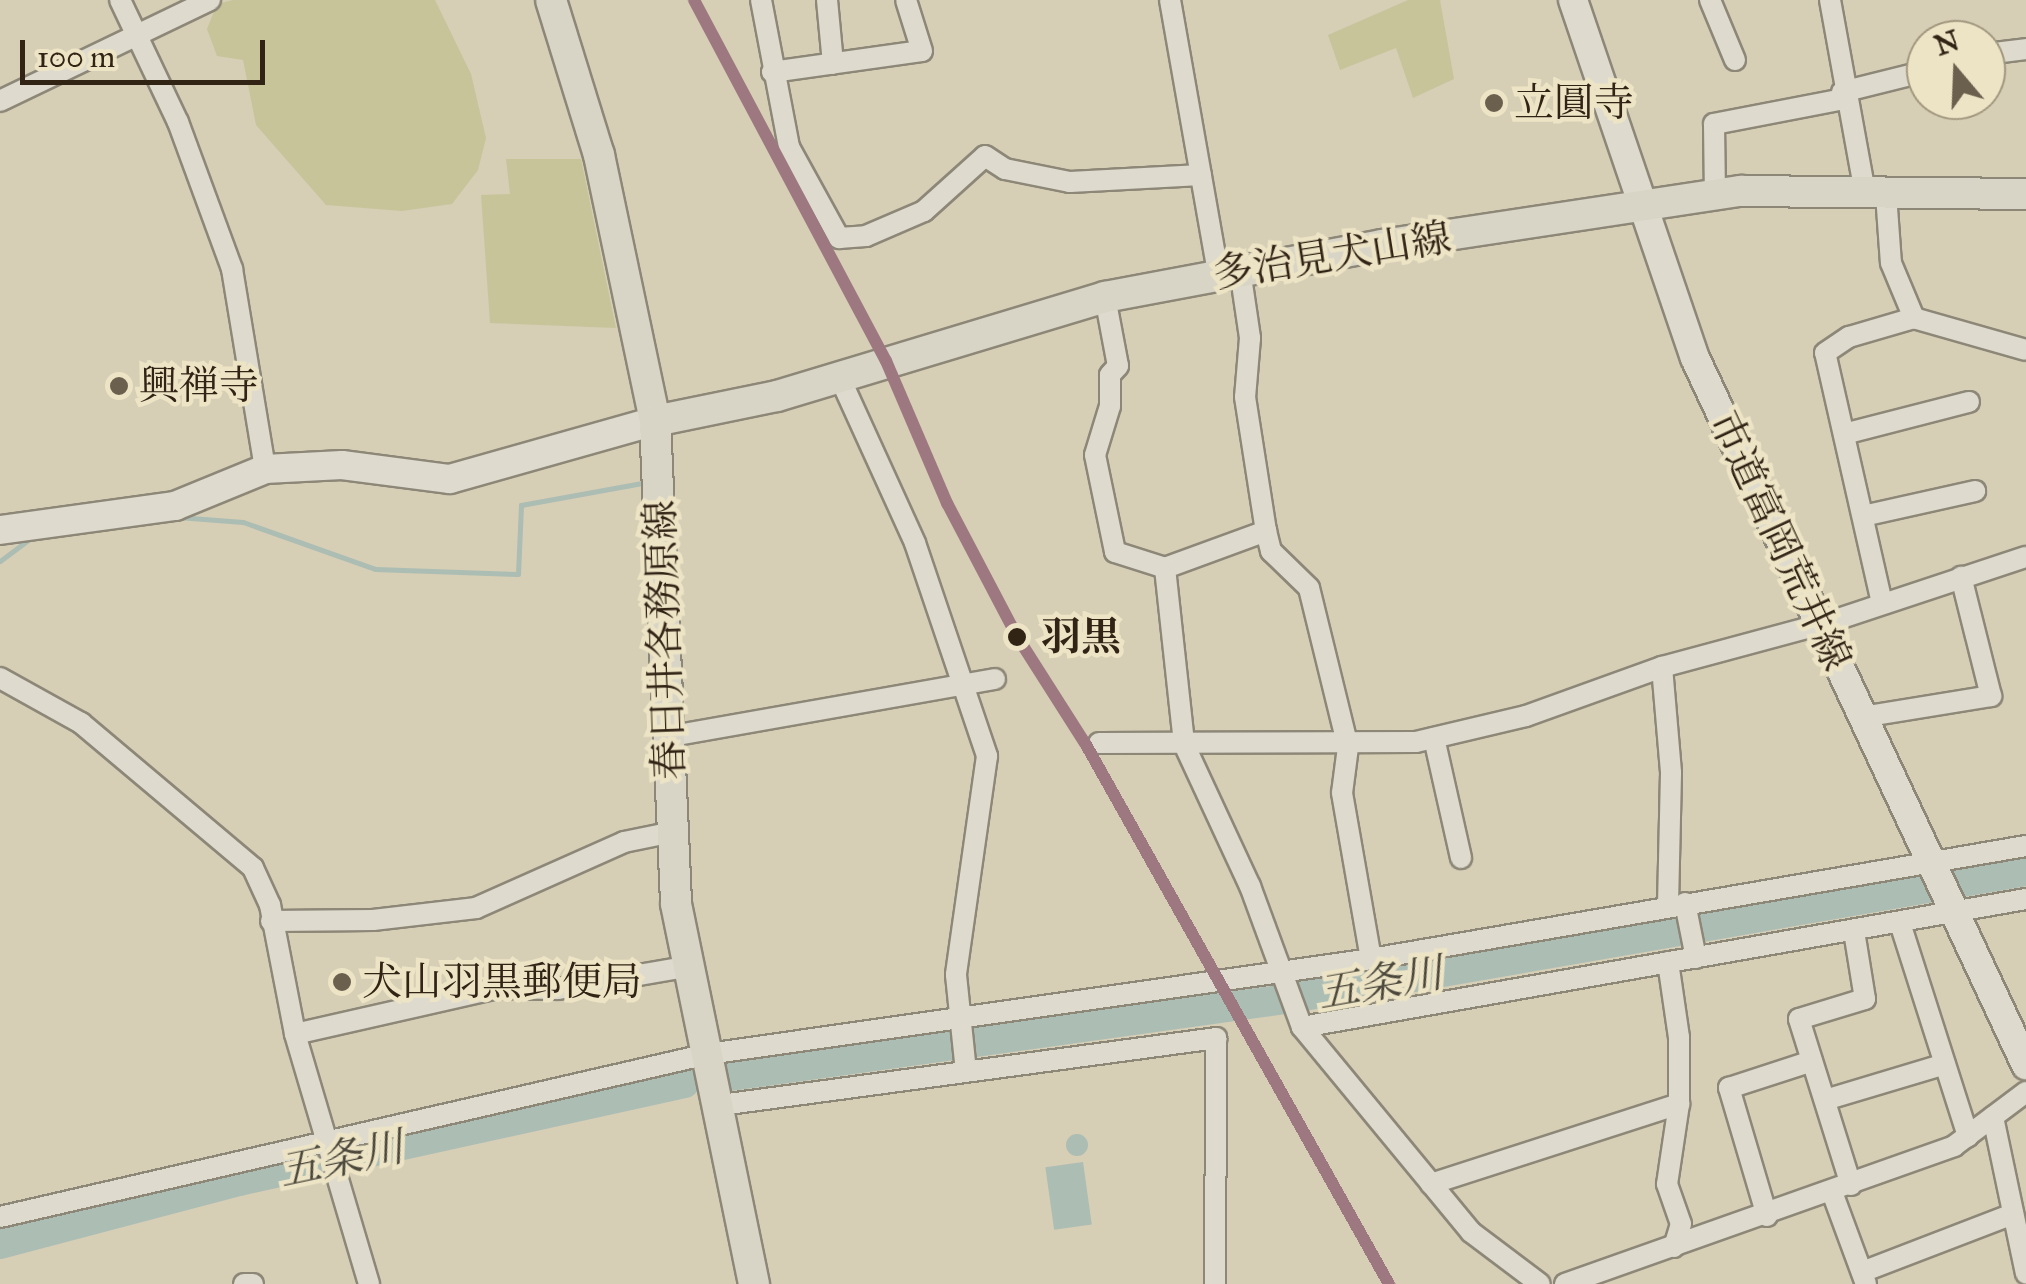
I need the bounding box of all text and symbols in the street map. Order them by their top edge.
scale bar [25,20,270,82]
north arrow [1906,20,2006,120]
text: N [1930,23,1964,63]
text: 100 m [37,39,115,75]
place label: 立圓寺 [1514,79,1634,127]
marker: 立圓寺 [1483,92,1505,114]
street label: 多治見犬山線 [1210,214,1454,298]
place label: 興禅寺 [139,362,259,410]
marker: 興禅寺 [108,375,130,397]
street label: 市道富岡荒井線 [1699,404,1861,678]
street label: 春日井各務原線 [636,499,694,781]
place label: 羽黒 [1041,613,1121,661]
marker: 羽黒 [1002,622,1032,652]
water label: 五条川 [1314,947,1446,1019]
place label: 犬山羽黒郵便局 [362,958,642,1006]
marker: 犬山羽黒郵便局 [331,971,353,993]
water label: 五条川 [274,1121,408,1197]

